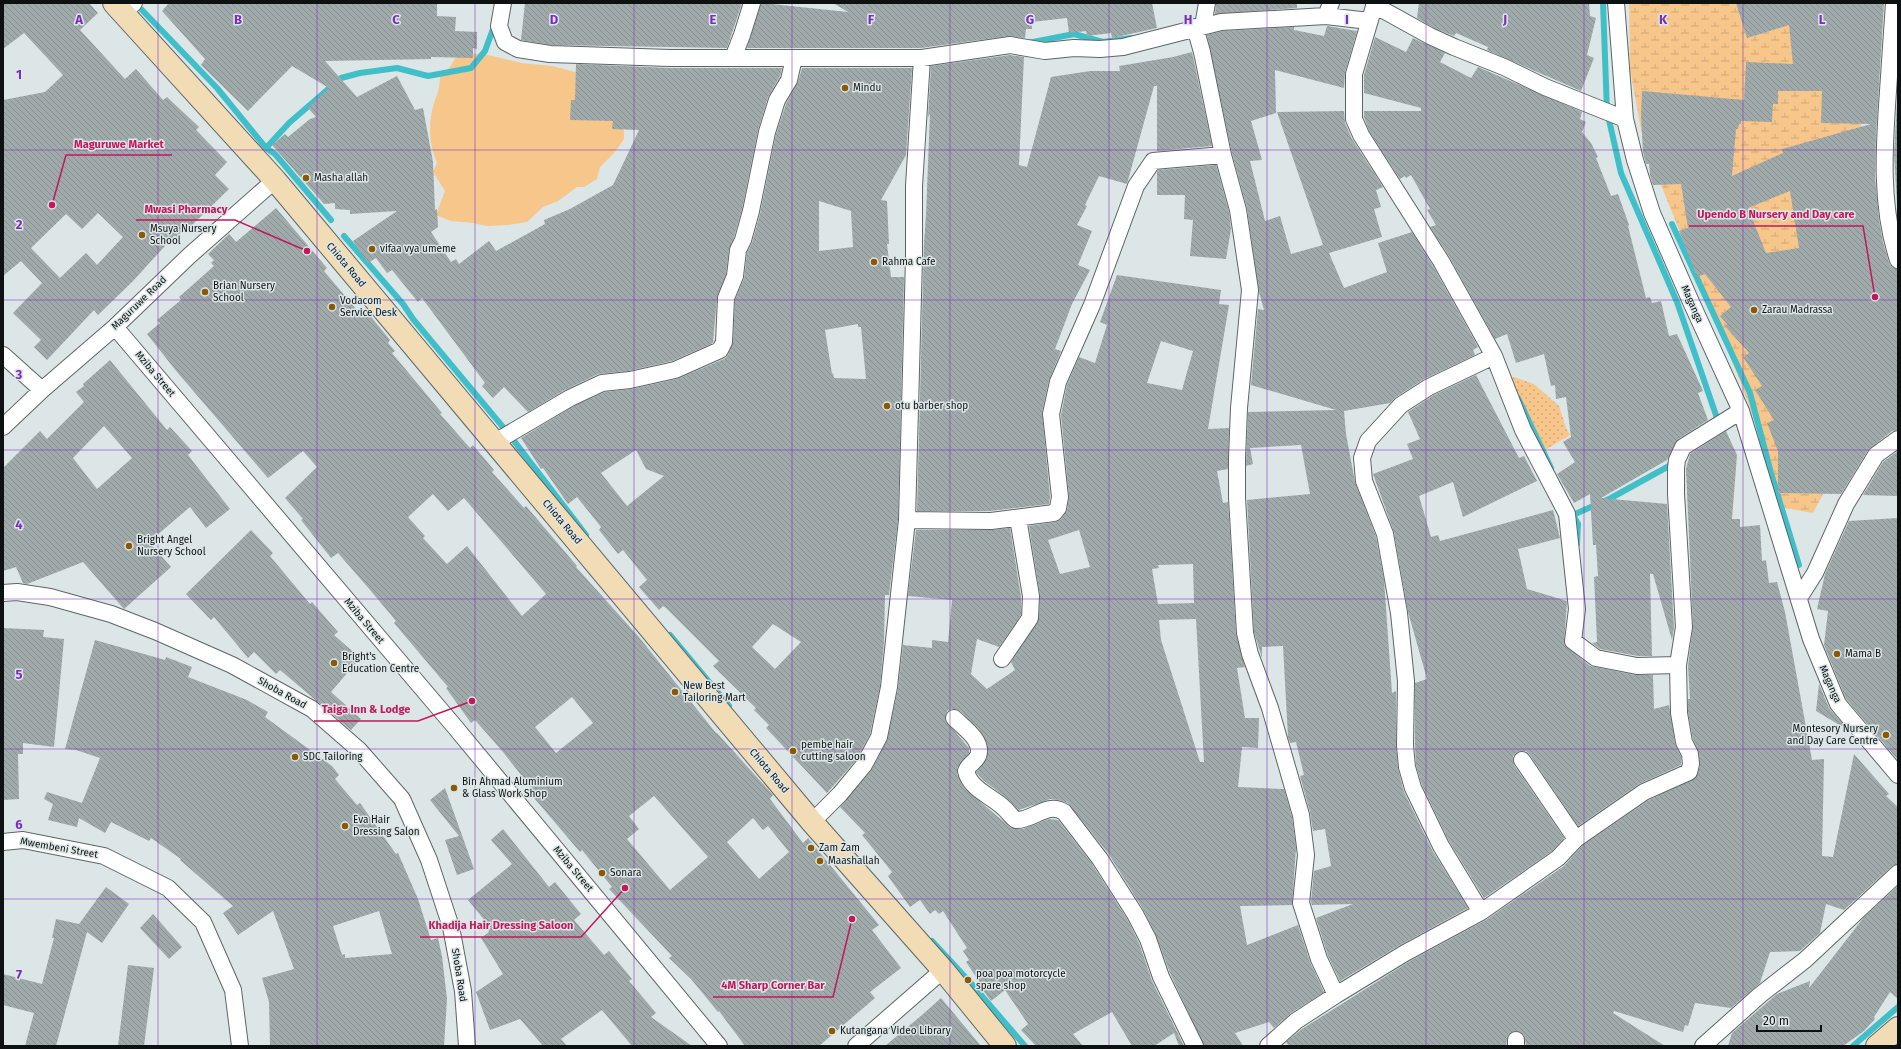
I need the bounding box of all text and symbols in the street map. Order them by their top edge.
text: A [74,12,83,27]
text: B [234,12,242,27]
text: C [392,12,400,27]
text: D [550,12,559,27]
text: E [710,12,717,27]
text: F [868,12,875,27]
text: G [1026,12,1034,27]
text: H [1184,12,1192,27]
text: I [1345,12,1349,27]
text: J [1502,12,1507,27]
text: K [1659,12,1668,27]
text: L [1819,12,1826,27]
text: 1 [16,67,22,82]
place label: Mindu [853,82,881,94]
marker: Mindu [840,83,850,93]
callout: Maguruwe Market [66,132,172,155]
text: Maguruwe Market [74,138,165,151]
place label: Masha allah [314,172,368,184]
marker: Masha allah [301,173,311,183]
callout: Mwasi Pharmacy [136,197,235,220]
text: Mwasi Pharmacy [144,203,228,216]
callout: Upendo B Nursery and Day care [1689,203,1863,226]
text: Upendo B Nursery and Day care [1697,208,1855,221]
text: 2 [16,217,23,232]
place label: Msuya Nursery School [150,223,216,247]
marker: Msuya Nursery School [137,230,147,240]
street label: Chiota Road [324,240,368,290]
place label: vifaa vya umeme [380,243,456,255]
marker: vifaa vya umeme [367,244,377,254]
place label: Rahma Cafe [882,256,936,268]
marker: Rahma Cafe [869,257,879,267]
street label: Maguruwe Road [109,274,169,332]
place label: Brian Nursery School [213,280,275,304]
street label: Maganga [1678,283,1706,325]
marker: Brian Nursery School [200,287,210,297]
place label: Vodacom Service Desk [340,295,398,319]
marker: Vodacom Service Desk [327,302,337,312]
place label: Zarau Madrassa [1762,304,1833,316]
marker: Zarau Madrassa [1749,305,1759,315]
street label: Mziba Street [132,349,178,400]
text: 3 [15,367,23,382]
place label: otu barber shop [895,400,968,412]
marker: otu barber shop [882,401,892,411]
street label: Chiota Road [540,497,584,547]
text: 4 [15,517,23,532]
place label: Bright Angel Nursery School [137,534,206,558]
marker: Bright Angel Nursery School [124,541,134,551]
street label: Mziba Street [341,596,387,647]
place label: Mama B [1845,648,1881,660]
marker: Mama B [1832,649,1842,659]
place label: Bright's Education Centre [342,651,419,675]
marker: Bright's Education Centre [329,658,339,668]
street label: Maganga [1816,663,1844,705]
text: 5 [16,667,23,682]
street label: Shoba Road [255,675,309,711]
place label: New Best Tailoring Mart [683,680,746,704]
marker: New Best Tailoring Mart [670,687,680,697]
callout: Taiga Inn & Lodge [314,698,418,721]
text: Taiga Inn & Lodge [322,703,410,716]
place label: Montesory Nursery and Day Care Centre [1787,723,1878,747]
marker: Montesory Nursery and Day Care Centre [1881,730,1891,740]
place label: pembe hair cutting saloon [801,739,866,763]
street label: Chiota Road [747,746,791,796]
marker: pembe hair cutting saloon [788,746,798,756]
place label: SDC Tailoring [303,751,363,763]
marker: SDC Tailoring [290,752,300,762]
place label: Bin Ahmad Aluminium & Glass Work Shop [462,776,563,800]
marker: Bin Ahmad Aluminium & Glass Work Shop [449,783,459,793]
place label: Eva Hair Dressing Salon [353,814,420,838]
text: 6 [15,817,23,832]
marker: Eva Hair Dressing Salon [340,821,350,831]
street label: Mwembeni Street [19,835,99,861]
place label: Zam Zam [819,842,860,854]
marker: Zam Zam [806,843,816,853]
street label: Mziba Street [550,844,596,895]
place label: Maashallah [828,855,880,867]
marker: Maashallah [815,856,825,866]
place label: Sonara [610,867,642,879]
marker: Sonara [597,868,607,878]
callout: Khadija Hair Dressing Saloon [420,914,581,937]
text: Khadija Hair Dressing Saloon [429,919,573,932]
street label: Shoba Road [449,947,469,1003]
text: 7 [16,967,22,982]
place label: poa poa motorcycle spare shop [976,968,1066,992]
callout: 4M Sharp Corner Bar [713,974,833,997]
marker: poa poa motorcycle spare shop [963,975,973,985]
text: 4M Sharp Corner Bar [721,979,825,992]
scale bar [1757,1007,1821,1033]
text: 20 m [1763,1014,1789,1028]
place label: Kutangana Video Library [840,1025,951,1037]
marker: Kutangana Video Library [827,1026,837,1036]

